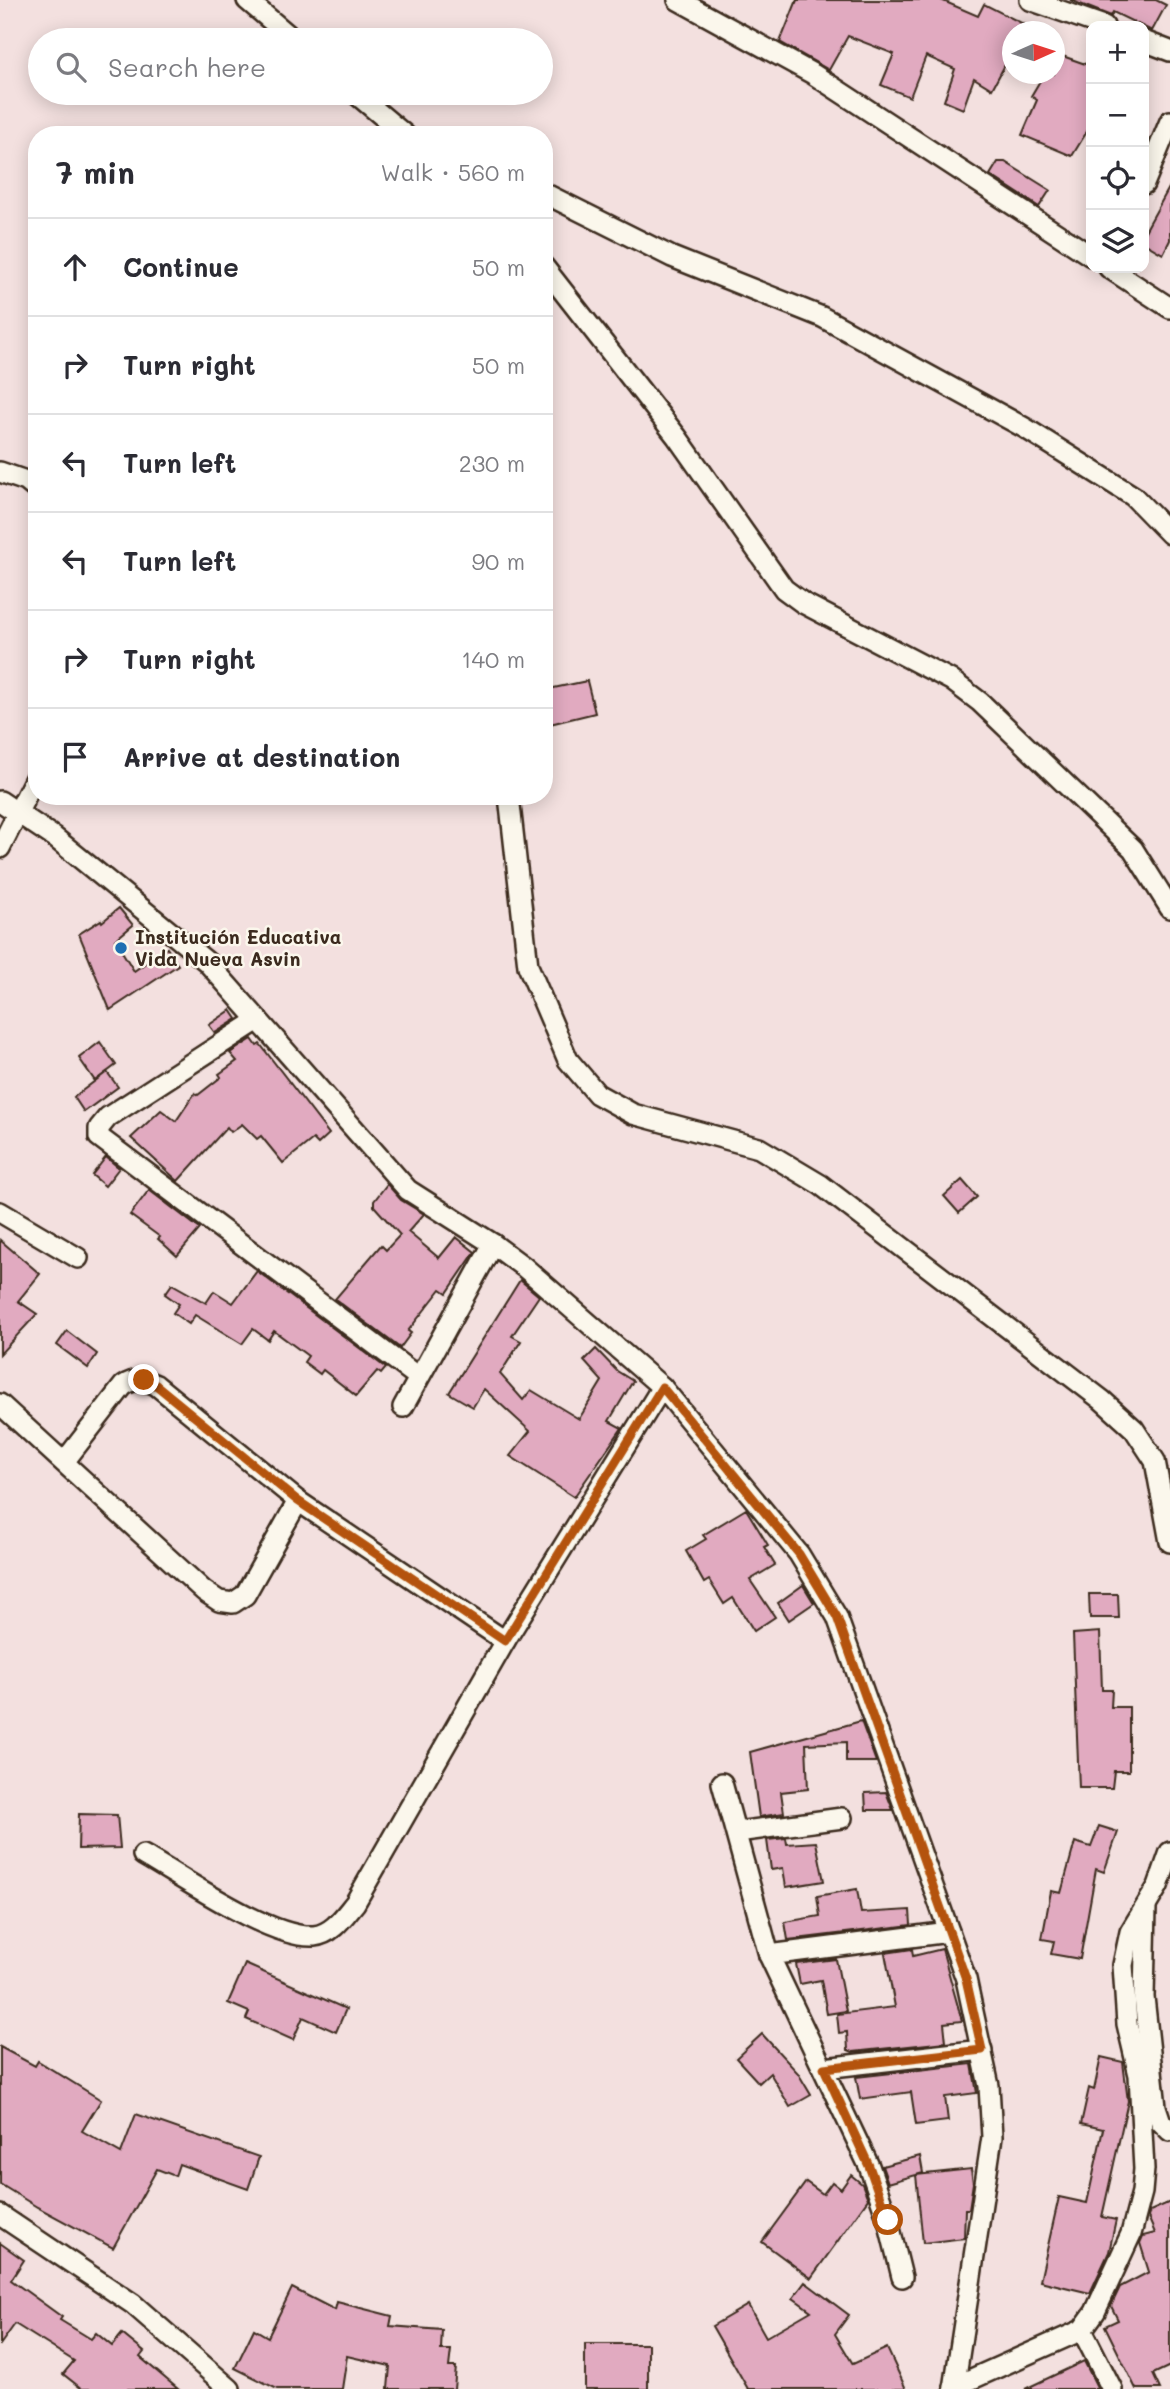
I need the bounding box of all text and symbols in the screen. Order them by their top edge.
north arrow [1002,21,1065,84]
map controls [1086,21,1149,273]
button: + [1086,21,1149,84]
search box [28,28,553,105]
icon: search [52,48,90,86]
text: Search here [108,50,266,84]
button: − [1086,84,1149,147]
button: locate [1086,147,1149,210]
text: 7 min [56,152,135,192]
text: Walk · 560 m [381,157,525,187]
button: layers [1086,210,1149,273]
icon: ahead [56,248,94,286]
text: Continue [123,250,239,284]
text: 50 m [472,252,525,282]
icon: right [56,346,94,384]
text: Turn right [123,348,256,382]
text: 50 m [472,350,525,380]
icon: left [56,444,94,482]
text: Turn left [123,446,236,480]
text: 230 m [459,448,525,478]
icon: left [56,542,94,580]
text: Turn left [123,544,236,578]
text: 90 m [472,546,525,576]
icon: right [56,640,94,678]
text: Turn right [123,642,256,676]
text: 140 m [461,644,525,674]
icon: arrive [56,738,94,776]
text: Arrive at destination [123,740,400,774]
place label: Institución Educativa Vida Nueva Asvin [135,924,341,971]
marker: Institución Educativa Vida Nueva Asvin [113,940,129,956]
route end [128,1364,159,1395]
route start [872,2204,903,2235]

